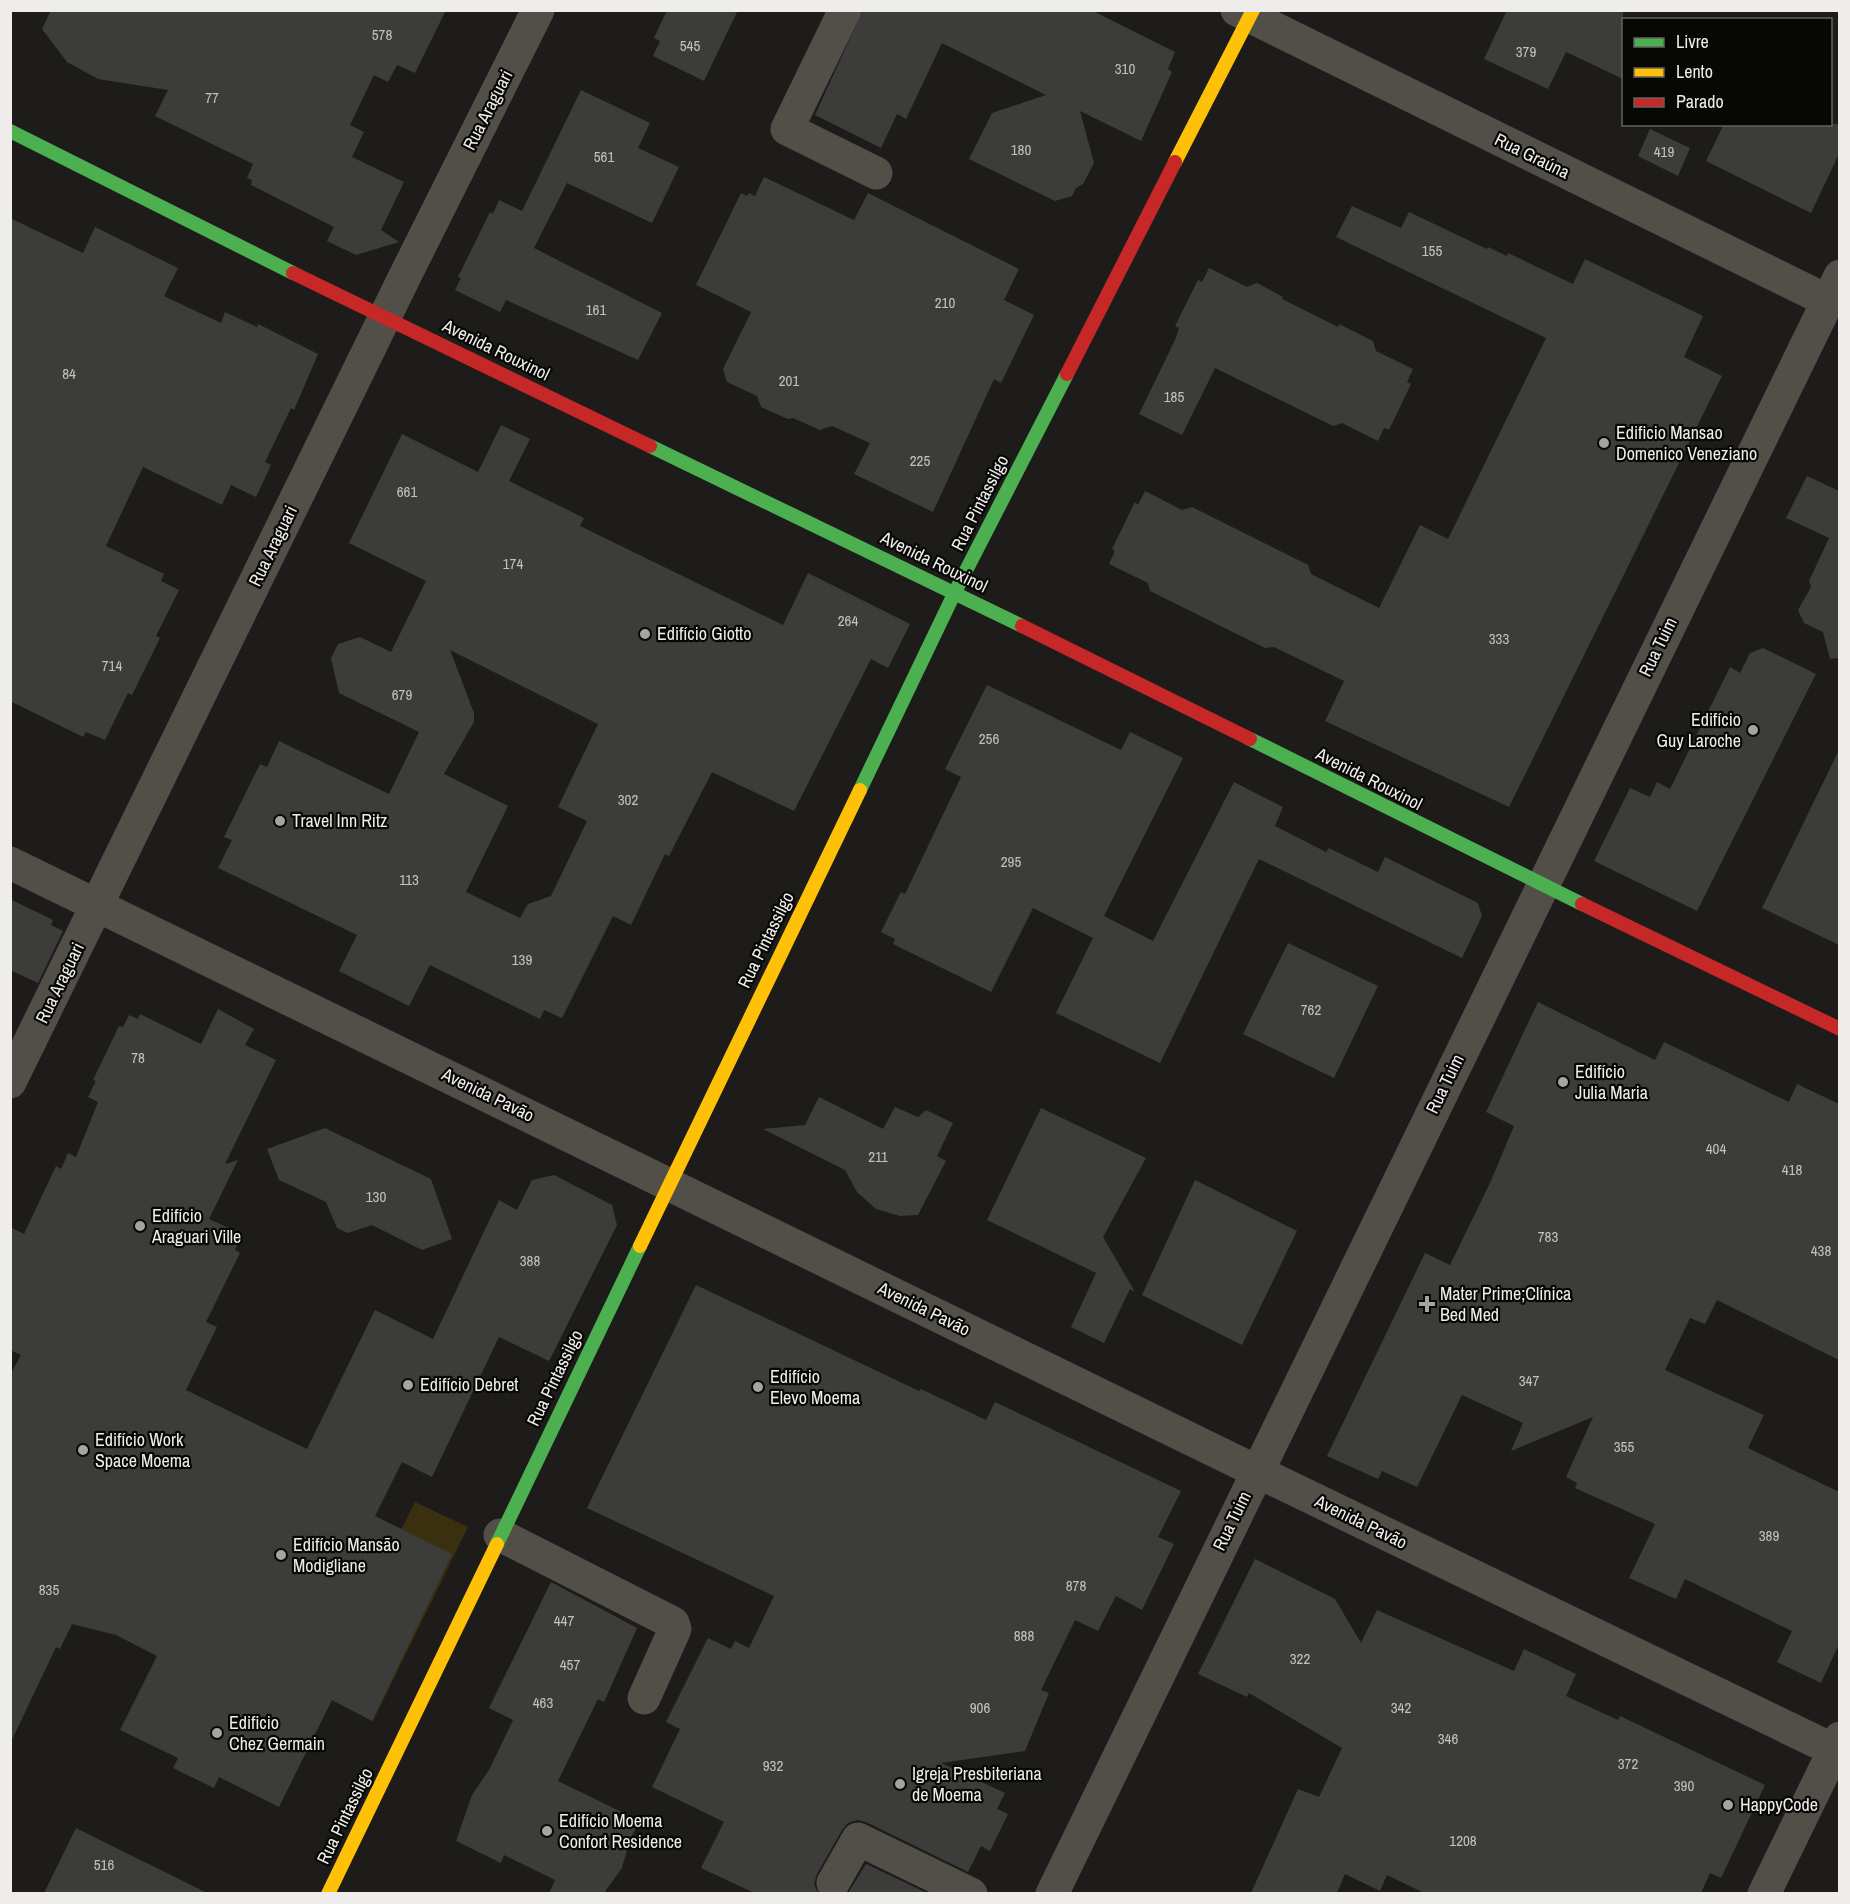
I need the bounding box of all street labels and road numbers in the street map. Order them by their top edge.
street label: Rua Araguari [457,65,518,154]
street label: Rua Graúna [1491,127,1574,184]
street label: Avenida Rouxinol [438,312,554,386]
street label: Rua Pintassilgo [945,451,1014,555]
street label: Rua Araguari [242,501,303,590]
street label: Avenida Rouxinol [876,524,992,598]
street label: Rua Tuim [1632,613,1683,681]
street label: Avenida Rouxinol [1311,741,1427,816]
street label: Rua Pintassilgo [731,887,800,992]
street label: Rua Araguari [29,938,90,1027]
street label: Rua Tuim [1419,1050,1470,1118]
street label: Avenida Pavão [437,1061,539,1128]
street label: Avenida Pavão [873,1275,975,1342]
street label: Rua Pintassilgo [520,1325,589,1430]
street label: Rua Tuim [1206,1487,1257,1555]
street label: Avenida Pavão [1310,1488,1412,1555]
street label: Rua Pintassilgo [310,1763,379,1868]

